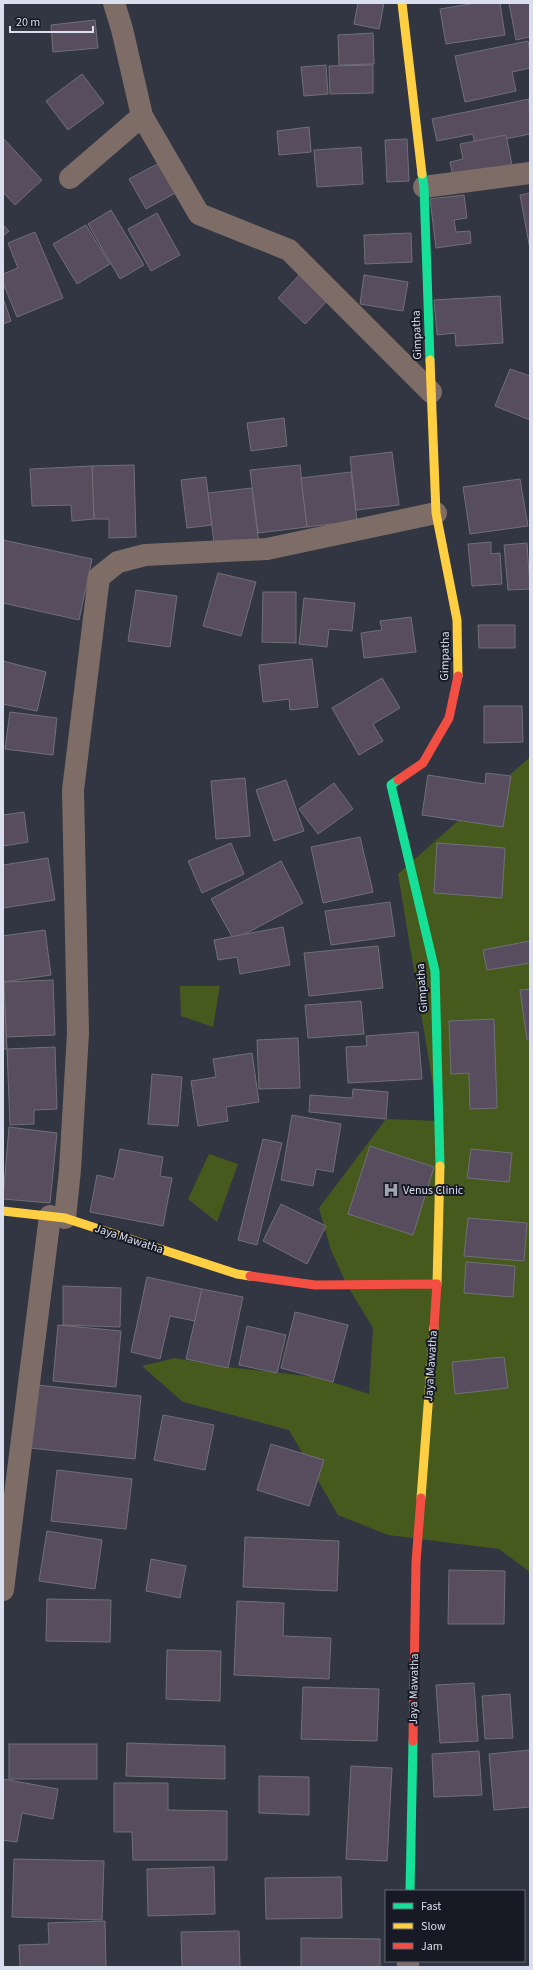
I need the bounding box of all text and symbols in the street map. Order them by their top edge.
scale bar [10,8,93,34]
text: 20 m [16,14,40,31]
street label: Gimpatha [408,310,426,360]
street label: Gimpatha [436,631,454,681]
street label: Gimpatha [412,963,432,1013]
hospital icon: Venus Clinic [382,1181,400,1199]
place label: Venus Clinic [403,1182,464,1199]
street label: Jaya Mawatha [92,1220,166,1258]
street label: Jaya Mawatha [420,1330,442,1402]
street label: Jaya Mawatha [405,1653,423,1725]
legend [385,1890,525,1962]
text: Fast [421,1898,441,1915]
text: Slow [421,1918,446,1935]
text: Jam [421,1938,443,1955]

